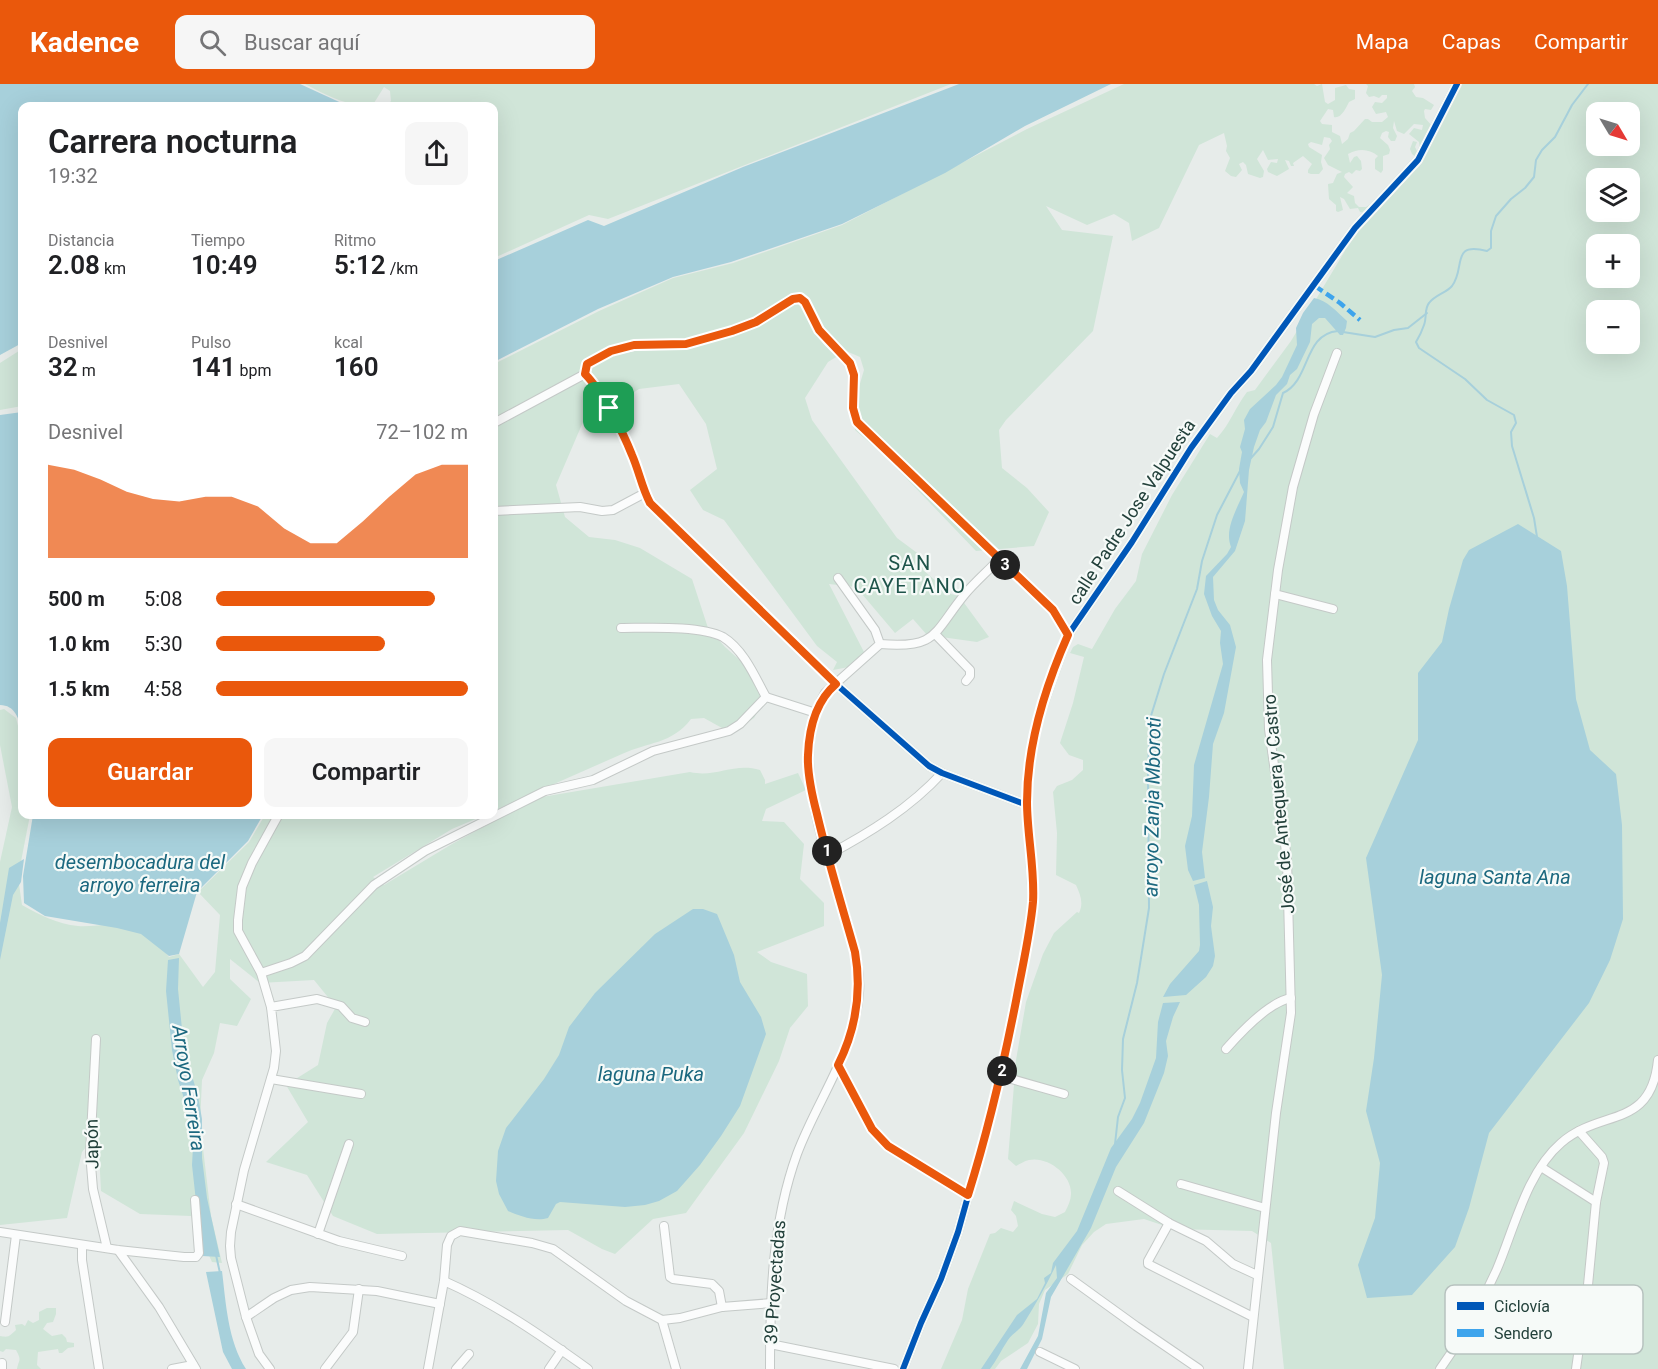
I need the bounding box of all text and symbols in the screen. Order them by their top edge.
search box [175,15,595,69]
text: Kadence [30,26,139,59]
icon: search [196,26,229,59]
text: Buscar aquí [244,30,360,55]
text: Mapa [1356,30,1409,54]
text: Capas [1442,30,1501,54]
text: Compartir [1534,30,1628,54]
north arrow [1586,102,1640,156]
map controls [1586,102,1640,354]
text: Carrera nocturna [48,122,298,161]
button: share [405,122,468,185]
text: 19:32 [48,164,98,188]
button: layers [1586,168,1640,222]
text: Distancia [48,231,114,250]
text: Tiempo [191,231,245,250]
text: Ritmo [334,231,376,250]
button: + [1586,234,1640,288]
text: 2.08 [48,250,100,280]
text: 10:49 [191,250,258,280]
text: 5:12 [334,250,386,280]
text: km [100,259,126,278]
text: /km [386,259,418,278]
button: − [1586,300,1640,354]
text: Desnivel [48,333,108,352]
text: Pulso [191,333,231,352]
text: kcal [334,333,363,352]
text: 32 [48,352,78,382]
text: 141 [191,352,236,382]
text: 160 [334,352,379,382]
text: m [78,361,96,380]
text: bpm [236,361,272,380]
pin [583,382,634,433]
icon: arrive [592,391,625,424]
street label: calle Padre Jose Valpuesta [1064,415,1199,608]
text: Desnivel [48,420,123,444]
text: 72–102 m [376,420,468,444]
pin: 3 [990,550,1020,580]
district label: SAN CAYETANO [854,551,966,598]
text: 3 [1000,555,1010,574]
text: 500 m [48,587,105,611]
text: 5:08 [144,587,183,611]
text: 1.0 km [48,632,110,656]
text: 5:30 [144,632,183,656]
text: 1.5 km [48,677,110,701]
text: 4:58 [144,677,183,701]
street label: José de Antequera y Castro [1258,693,1299,915]
water label: arroyo Zanja Mboroti [1138,717,1166,897]
button: Guardar [48,738,252,807]
button: Compartir [264,738,468,807]
pin: 1 [812,836,842,866]
text: 1 [822,841,832,860]
water label: desembocadura del arroyo ferreira [55,850,225,897]
water label: laguna Santa Ana [1419,865,1571,889]
water label: Arroyo Ferreira [167,1022,211,1153]
pin: 2 [987,1056,1017,1086]
text: 2 [997,1061,1007,1080]
water label: laguna Puka [598,1062,704,1086]
street label: Japón [81,1119,102,1169]
street label: 39 Proyectadas [760,1219,789,1345]
legend [1445,1285,1643,1354]
text: Ciclovía [1494,1297,1550,1316]
text: Sendero [1494,1324,1553,1343]

